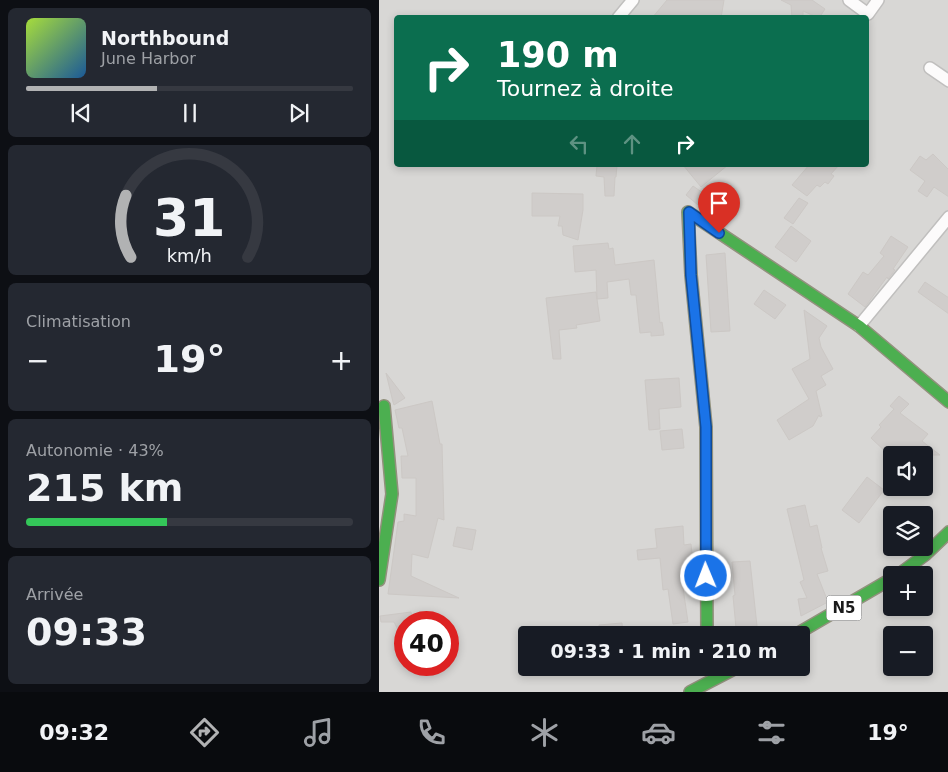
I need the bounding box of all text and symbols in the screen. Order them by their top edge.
text: Northbound [101,27,229,49]
icon: right [414,35,479,100]
text: 190 m [497,35,619,75]
text: June Harbor [101,49,196,68]
text: Tournez à droite [497,76,674,101]
icon: previous [67,99,95,127]
icon: pause [176,99,204,127]
icon: next [285,99,313,127]
icon: left [565,130,593,158]
icon: ahead [618,130,646,158]
icon: right [671,130,699,158]
pin [698,182,740,233]
text: 31 [153,188,226,248]
icon: arrive [705,189,733,217]
text: km/h [167,245,212,266]
text: Climatisation [26,312,131,331]
text: 19° [154,337,225,381]
text: − [26,344,49,377]
text: + [330,344,353,377]
text: Autonomie · 43% [26,441,164,460]
map controls [883,446,933,676]
button: sound [883,446,933,496]
text: 215 km [26,466,183,510]
button: layers [883,506,933,556]
position arrow [679,549,731,601]
button: + [883,566,933,616]
text: Arrivée [26,585,83,604]
road number: N5 [827,596,861,620]
text: 09:33 [26,610,147,654]
speed limit sign: 40 [394,611,459,676]
button: − [883,626,933,676]
text: 09:33 · 1 min · 210 m [550,640,778,662]
icon: directions [187,715,222,750]
icon: music [301,715,336,750]
icon: phone [414,715,449,750]
icon: climate [527,715,562,750]
icon: car [641,715,676,750]
icon: filters [754,715,789,750]
text: 09:32 [39,720,109,745]
text: 19° [867,720,909,745]

